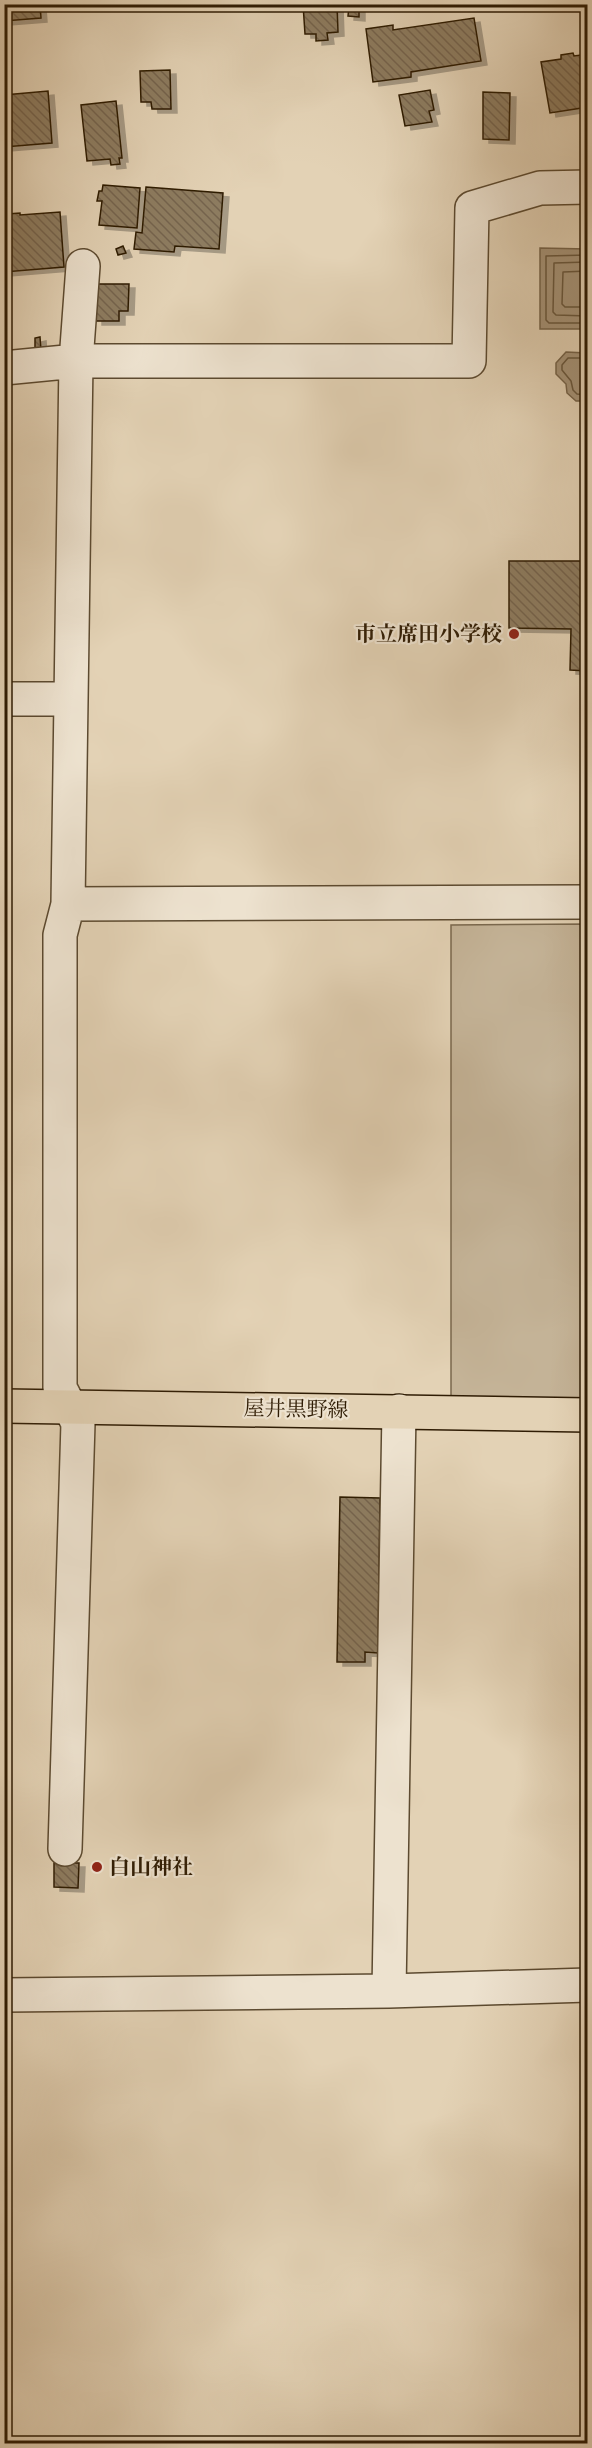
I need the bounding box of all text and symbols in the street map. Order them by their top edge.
place label: 市立席田小学校 [355,621,502,646]
marker: 市立席田小学校 [507,627,521,641]
street label: 屋井黒野線 [243,1395,349,1422]
place label: 白山神社 [109,1854,193,1879]
marker: 白山神社 [90,1860,104,1874]

